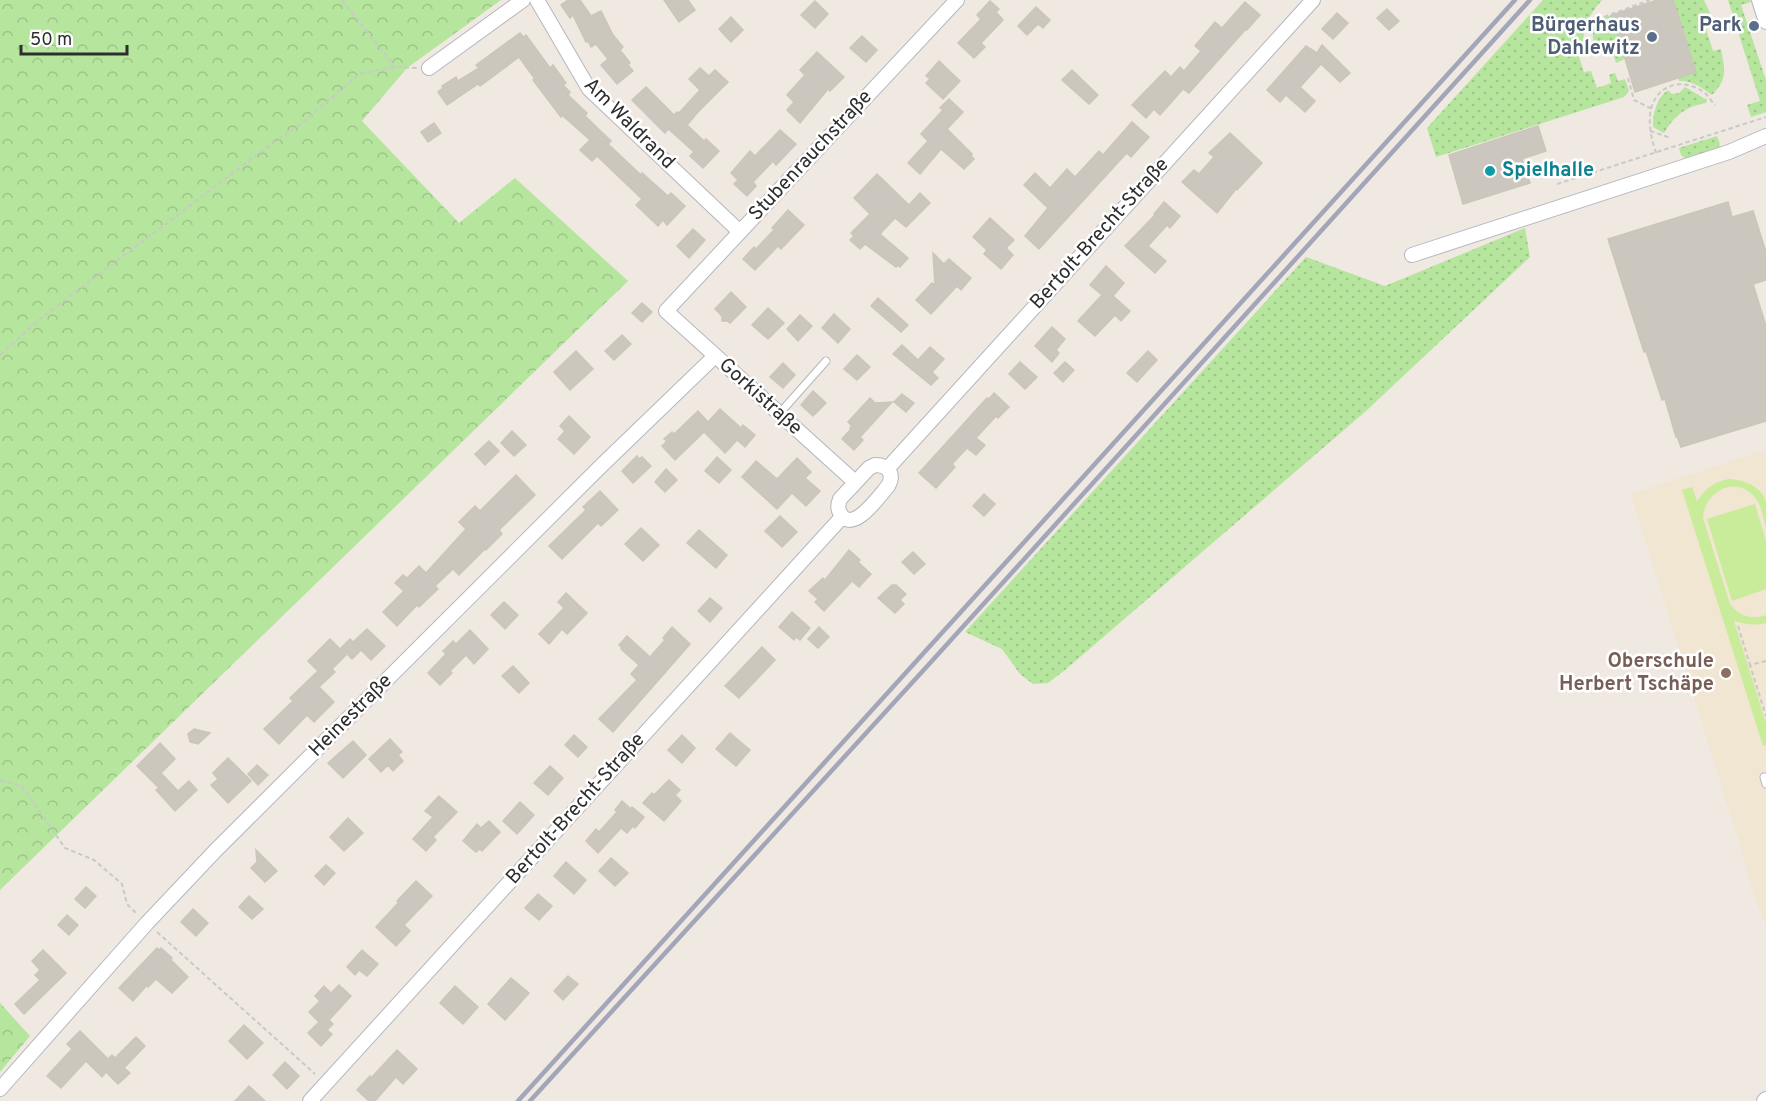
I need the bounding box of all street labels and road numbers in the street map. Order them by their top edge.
street label: Am Waldrand [578,73,680,175]
street label: Stubenrauchstraße [743,85,879,227]
street label: Bertolt-Brecht-Straße [1025,153,1175,315]
street label: Gorkistraße [713,353,807,441]
street label: Heinestraße [304,669,398,763]
street label: Bertolt-Brecht-Straße [501,728,651,890]

